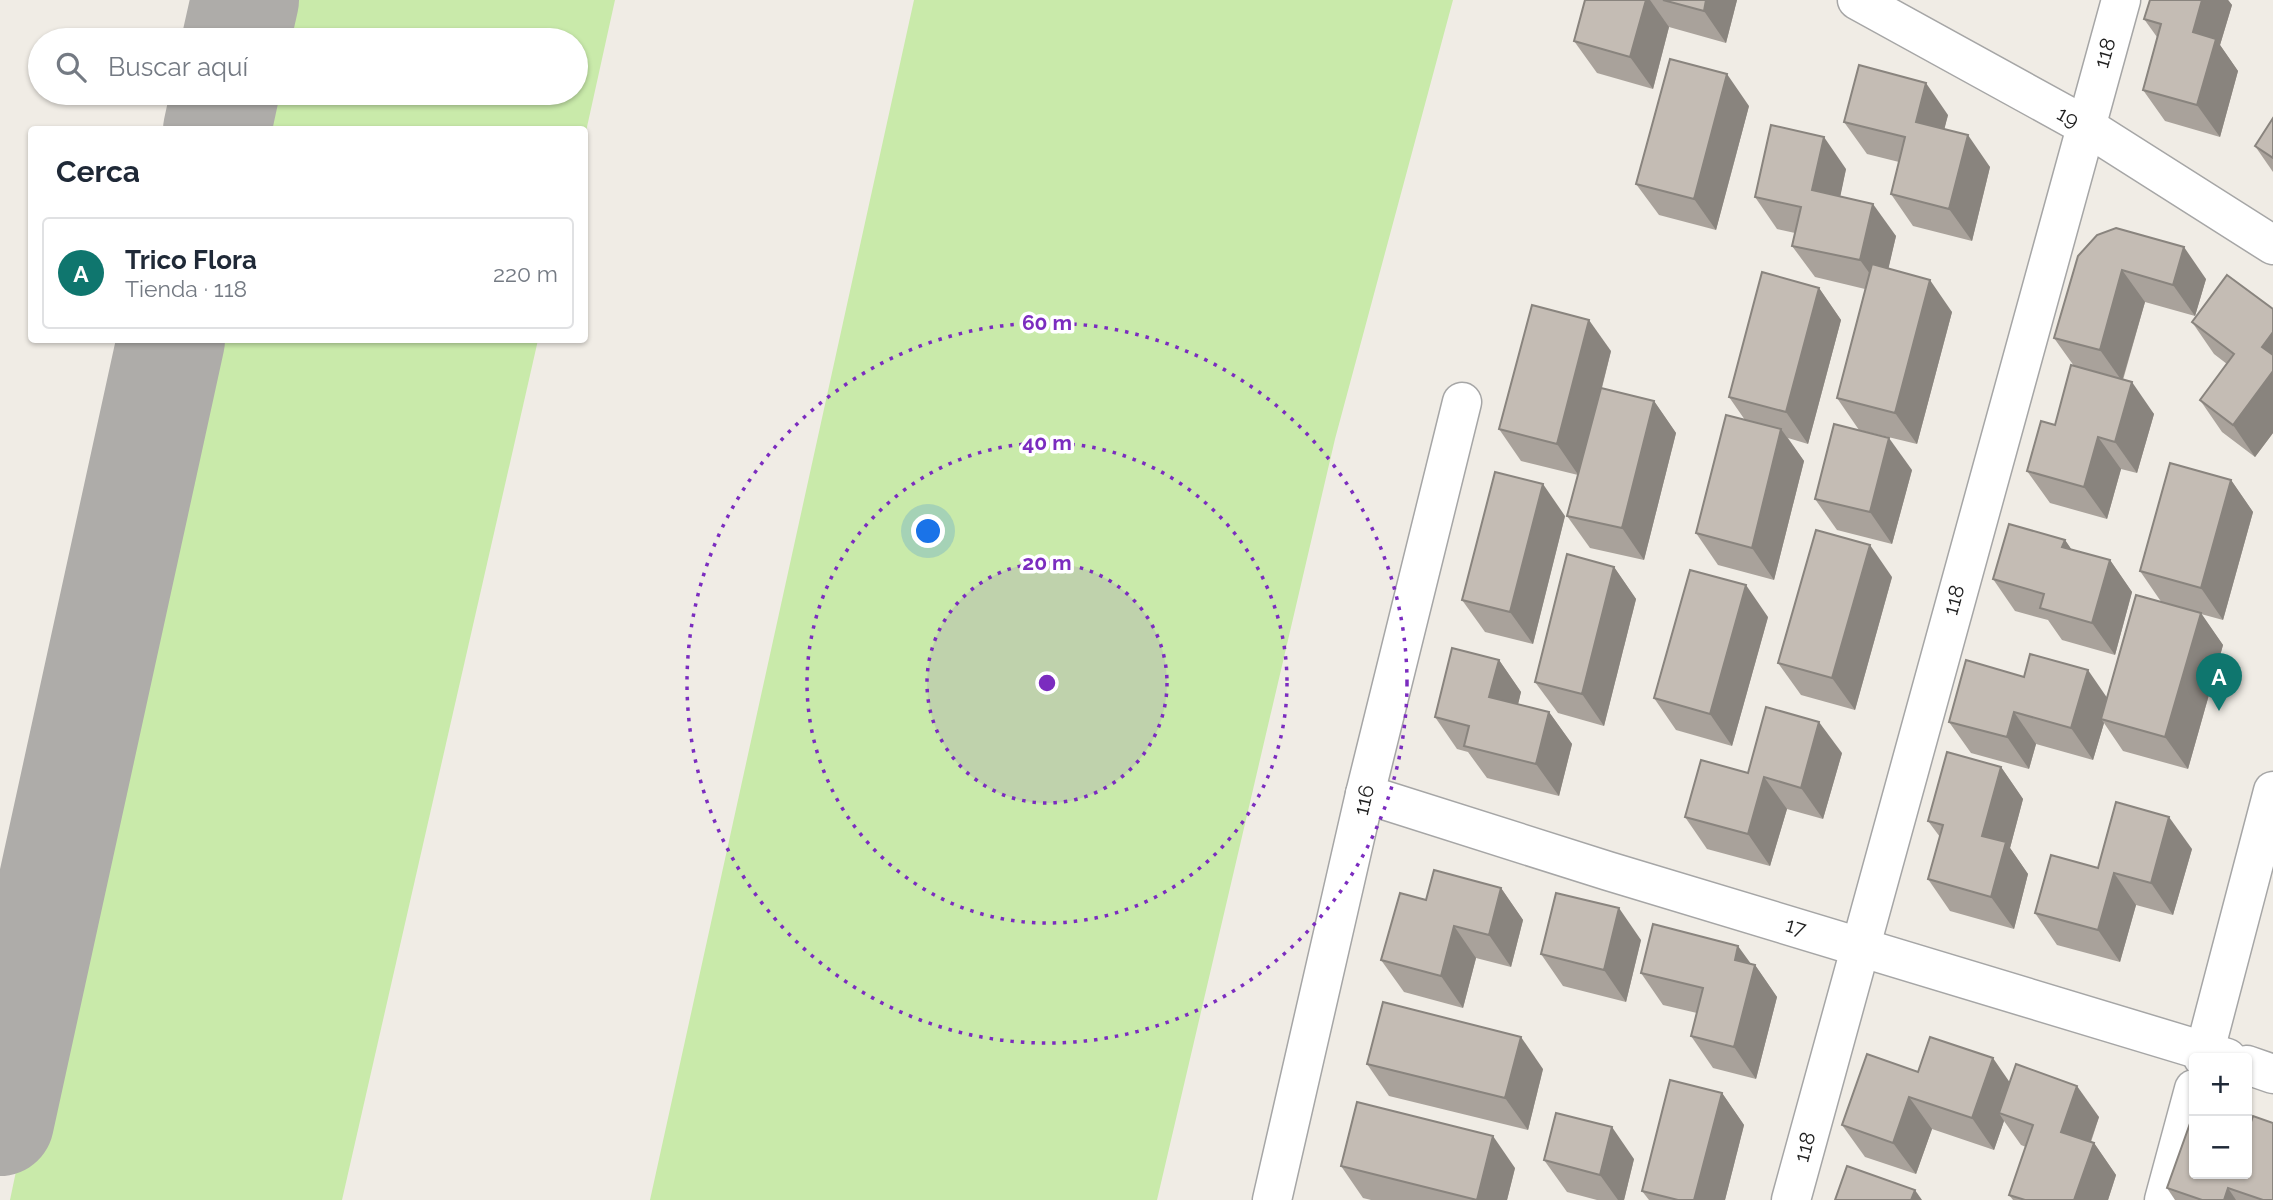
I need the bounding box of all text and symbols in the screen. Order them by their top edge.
search box [28,28,588,105]
street label: 118 [2088,35,2121,71]
icon: search [52,48,90,86]
text: Buscar aquí [108,52,248,82]
street label: 19 [2053,100,2084,133]
text: Cerca [56,154,140,189]
text: Trico Flora [125,245,257,275]
text: A [73,260,89,287]
text: 220 m [493,260,558,287]
text: Tienda · 118 [125,275,247,302]
text: 60 m [1022,310,1072,335]
text: 40 m [1022,430,1072,455]
your location [911,514,945,548]
text: 20 m [1022,550,1072,575]
street label: 118 [1938,582,1970,618]
pin: A [2196,653,2242,711]
centre of rings [1035,671,1059,695]
street label: 116 [1348,782,1379,818]
street label: 17 [1783,912,1810,942]
map controls [2189,1053,2252,1179]
button: + [2189,1053,2252,1116]
button: − [2189,1116,2252,1179]
street label: 118 [1789,1129,1821,1165]

